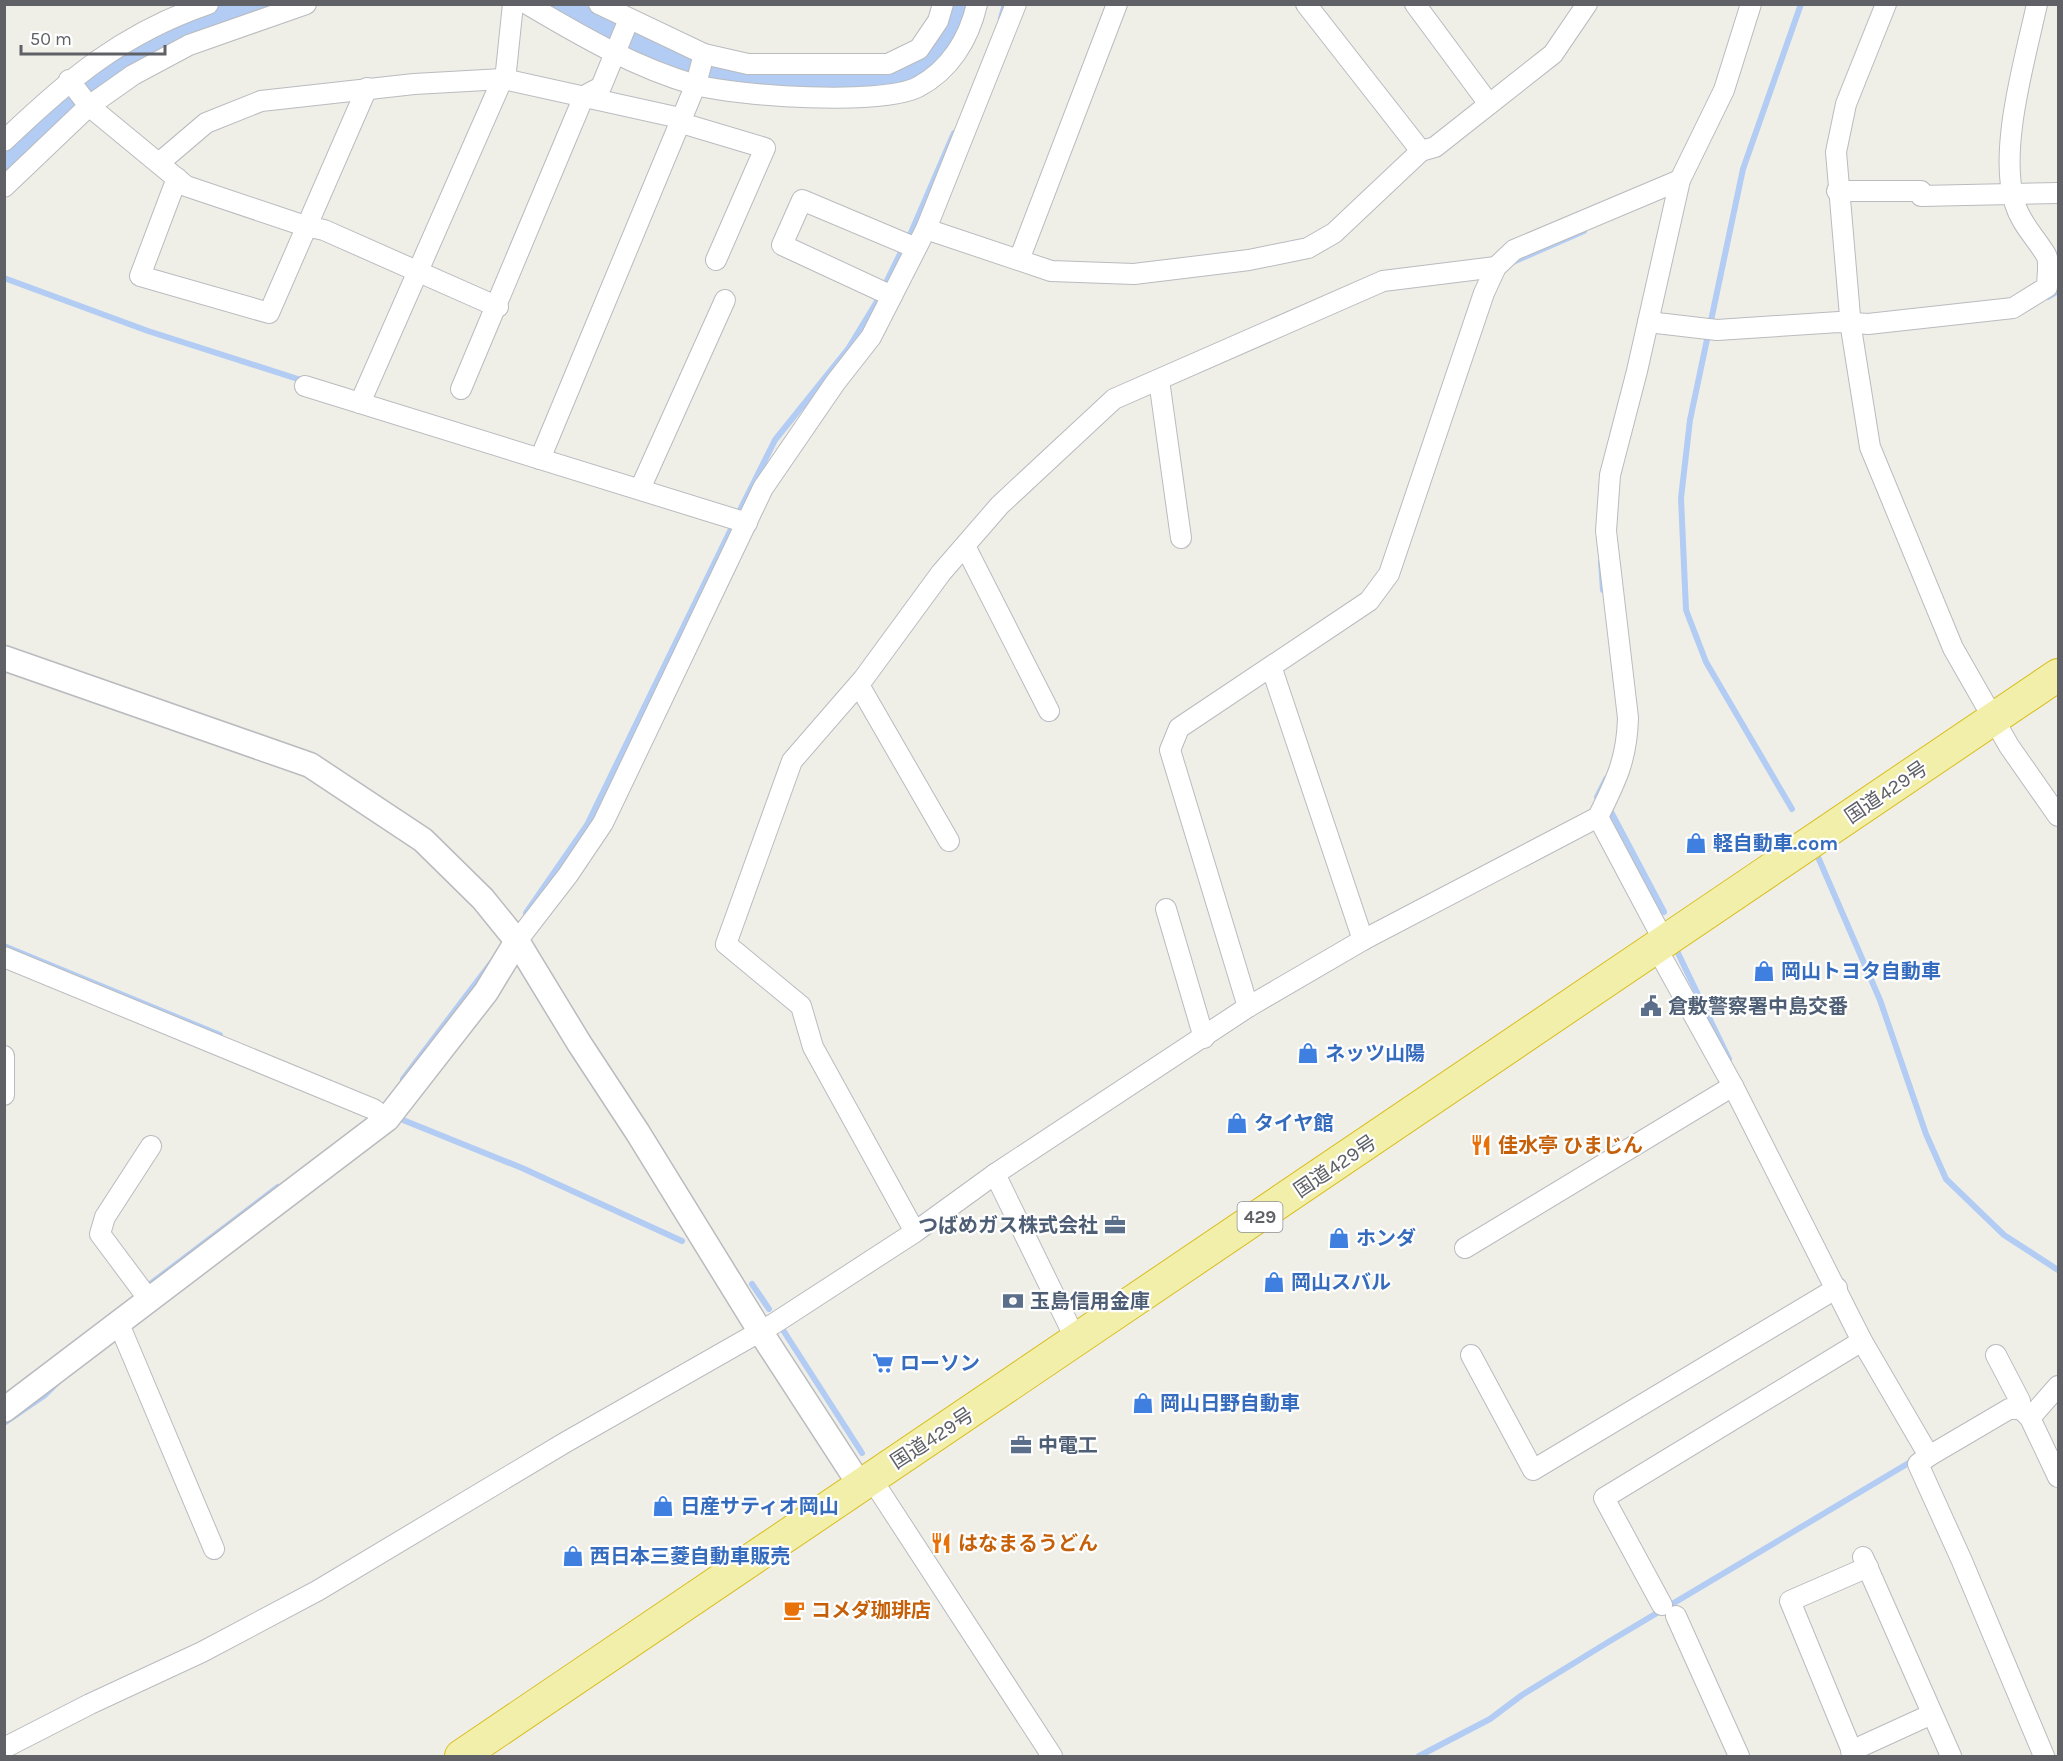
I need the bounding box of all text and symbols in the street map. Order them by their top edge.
scale bar [21,18,165,56]
text: 50 m [30,28,72,50]
street label: 国道429号 [1841,756,1932,828]
shop icon: 軽自動車.com [1684,831,1708,855]
place label: 軽自動車.com [1713,832,1838,855]
shop icon: 岡山トヨタ自動車 [1752,959,1776,983]
place label: 岡山トヨタ自動車 [1781,960,1941,983]
public building icon: 倉敷警察署中島交番 [1639,994,1663,1018]
place label: 倉敷警察署中島交番 [1668,995,1848,1018]
shop icon: ネッツ山陽 [1296,1041,1320,1065]
place label: ネッツ山陽 [1325,1042,1425,1065]
shop icon: タイヤ館 [1225,1111,1249,1135]
place label: タイヤ館 [1254,1112,1333,1135]
street label: 国道429号 [1290,1130,1381,1202]
restaurant icon: 佳水亭 ひまじん [1469,1133,1493,1157]
place label: 佳水亭 ひまじん [1498,1134,1643,1157]
road number: 429 [1238,1202,1282,1232]
office icon: つばめガス株式会社 [1103,1213,1127,1237]
place label: つばめガス株式会社 [918,1214,1098,1237]
shop icon: ホンダ [1327,1226,1351,1250]
place label: ホンダ [1356,1227,1416,1250]
shop icon: 岡山スバル [1262,1270,1286,1294]
place label: 岡山スバル [1291,1271,1391,1294]
bank icon: 玉島信用金庫 [1001,1289,1025,1313]
place label: 玉島信用金庫 [1030,1290,1150,1313]
supermarket icon: ローソン [871,1351,895,1375]
place label: ローソン [900,1352,980,1375]
shop icon: 岡山日野自動車 [1131,1391,1155,1415]
place label: 岡山日野自動車 [1160,1392,1300,1415]
street label: 国道429号 [886,1403,978,1474]
office icon: 中電工 [1009,1433,1033,1457]
place label: 中電工 [1038,1434,1098,1457]
shop icon: 日産サティオ岡山 [651,1494,675,1518]
place label: 日産サティオ岡山 [680,1495,839,1518]
restaurant icon: はなまるうどん [929,1531,953,1555]
place label: はなまるうどん [958,1532,1098,1555]
shop icon: 西日本三菱自動車販売 [561,1544,585,1568]
place label: 西日本三菱自動車販売 [590,1545,790,1568]
cafe icon: コメダ珈琲店 [782,1598,806,1622]
place label: コメダ珈琲店 [811,1599,931,1622]

